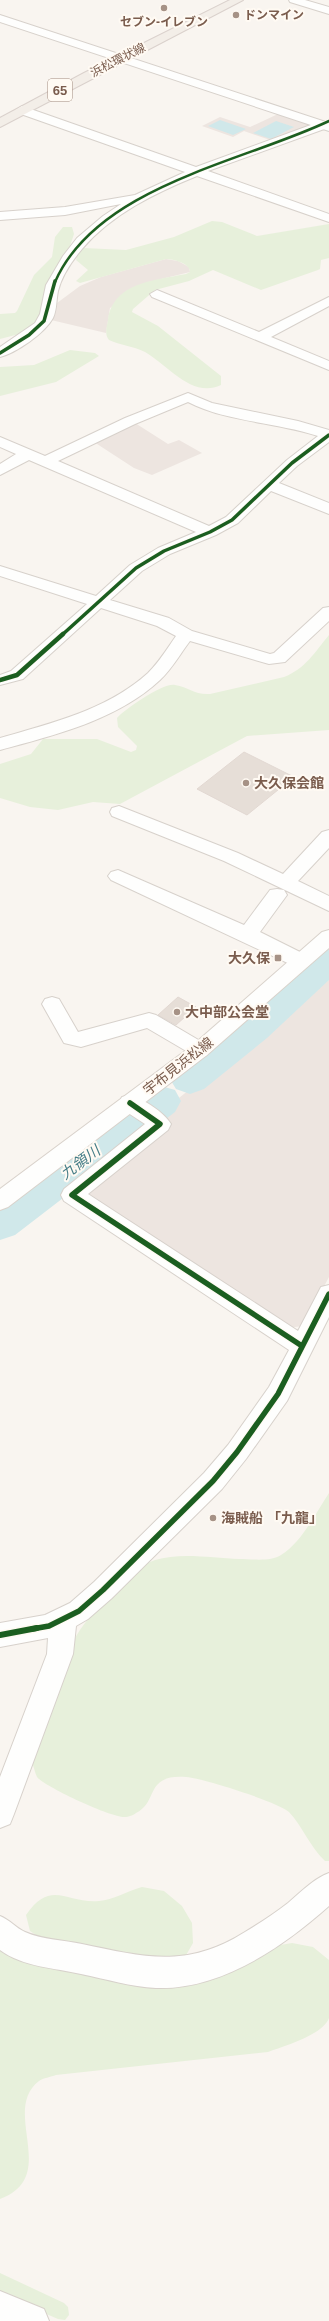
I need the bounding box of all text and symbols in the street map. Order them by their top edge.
marker: セブン-イレブン [159,3,169,13]
place label: ドンマイン [244,8,304,22]
marker: ドンマイン [231,10,241,20]
place label: セブン-イレブン [120,15,208,29]
street label: 浜松環状線 [88,40,148,80]
road number: 65 [48,79,72,101]
place label: 大久保会館 [254,775,324,791]
marker: 大久保会館 [241,778,251,788]
place label: 大久保 [228,950,270,966]
marker: 大久保 [273,953,283,963]
place label: 大中部公会堂 [185,1004,269,1020]
marker: 大中部公会堂 [172,1007,182,1017]
street label: 宇布見浜松線 [140,1034,216,1098]
water label: 九領川 [57,1140,105,1182]
place label: 海賊船 「九龍」 [221,1510,323,1526]
marker: 海賊船 「九龍」 [208,1513,218,1523]

